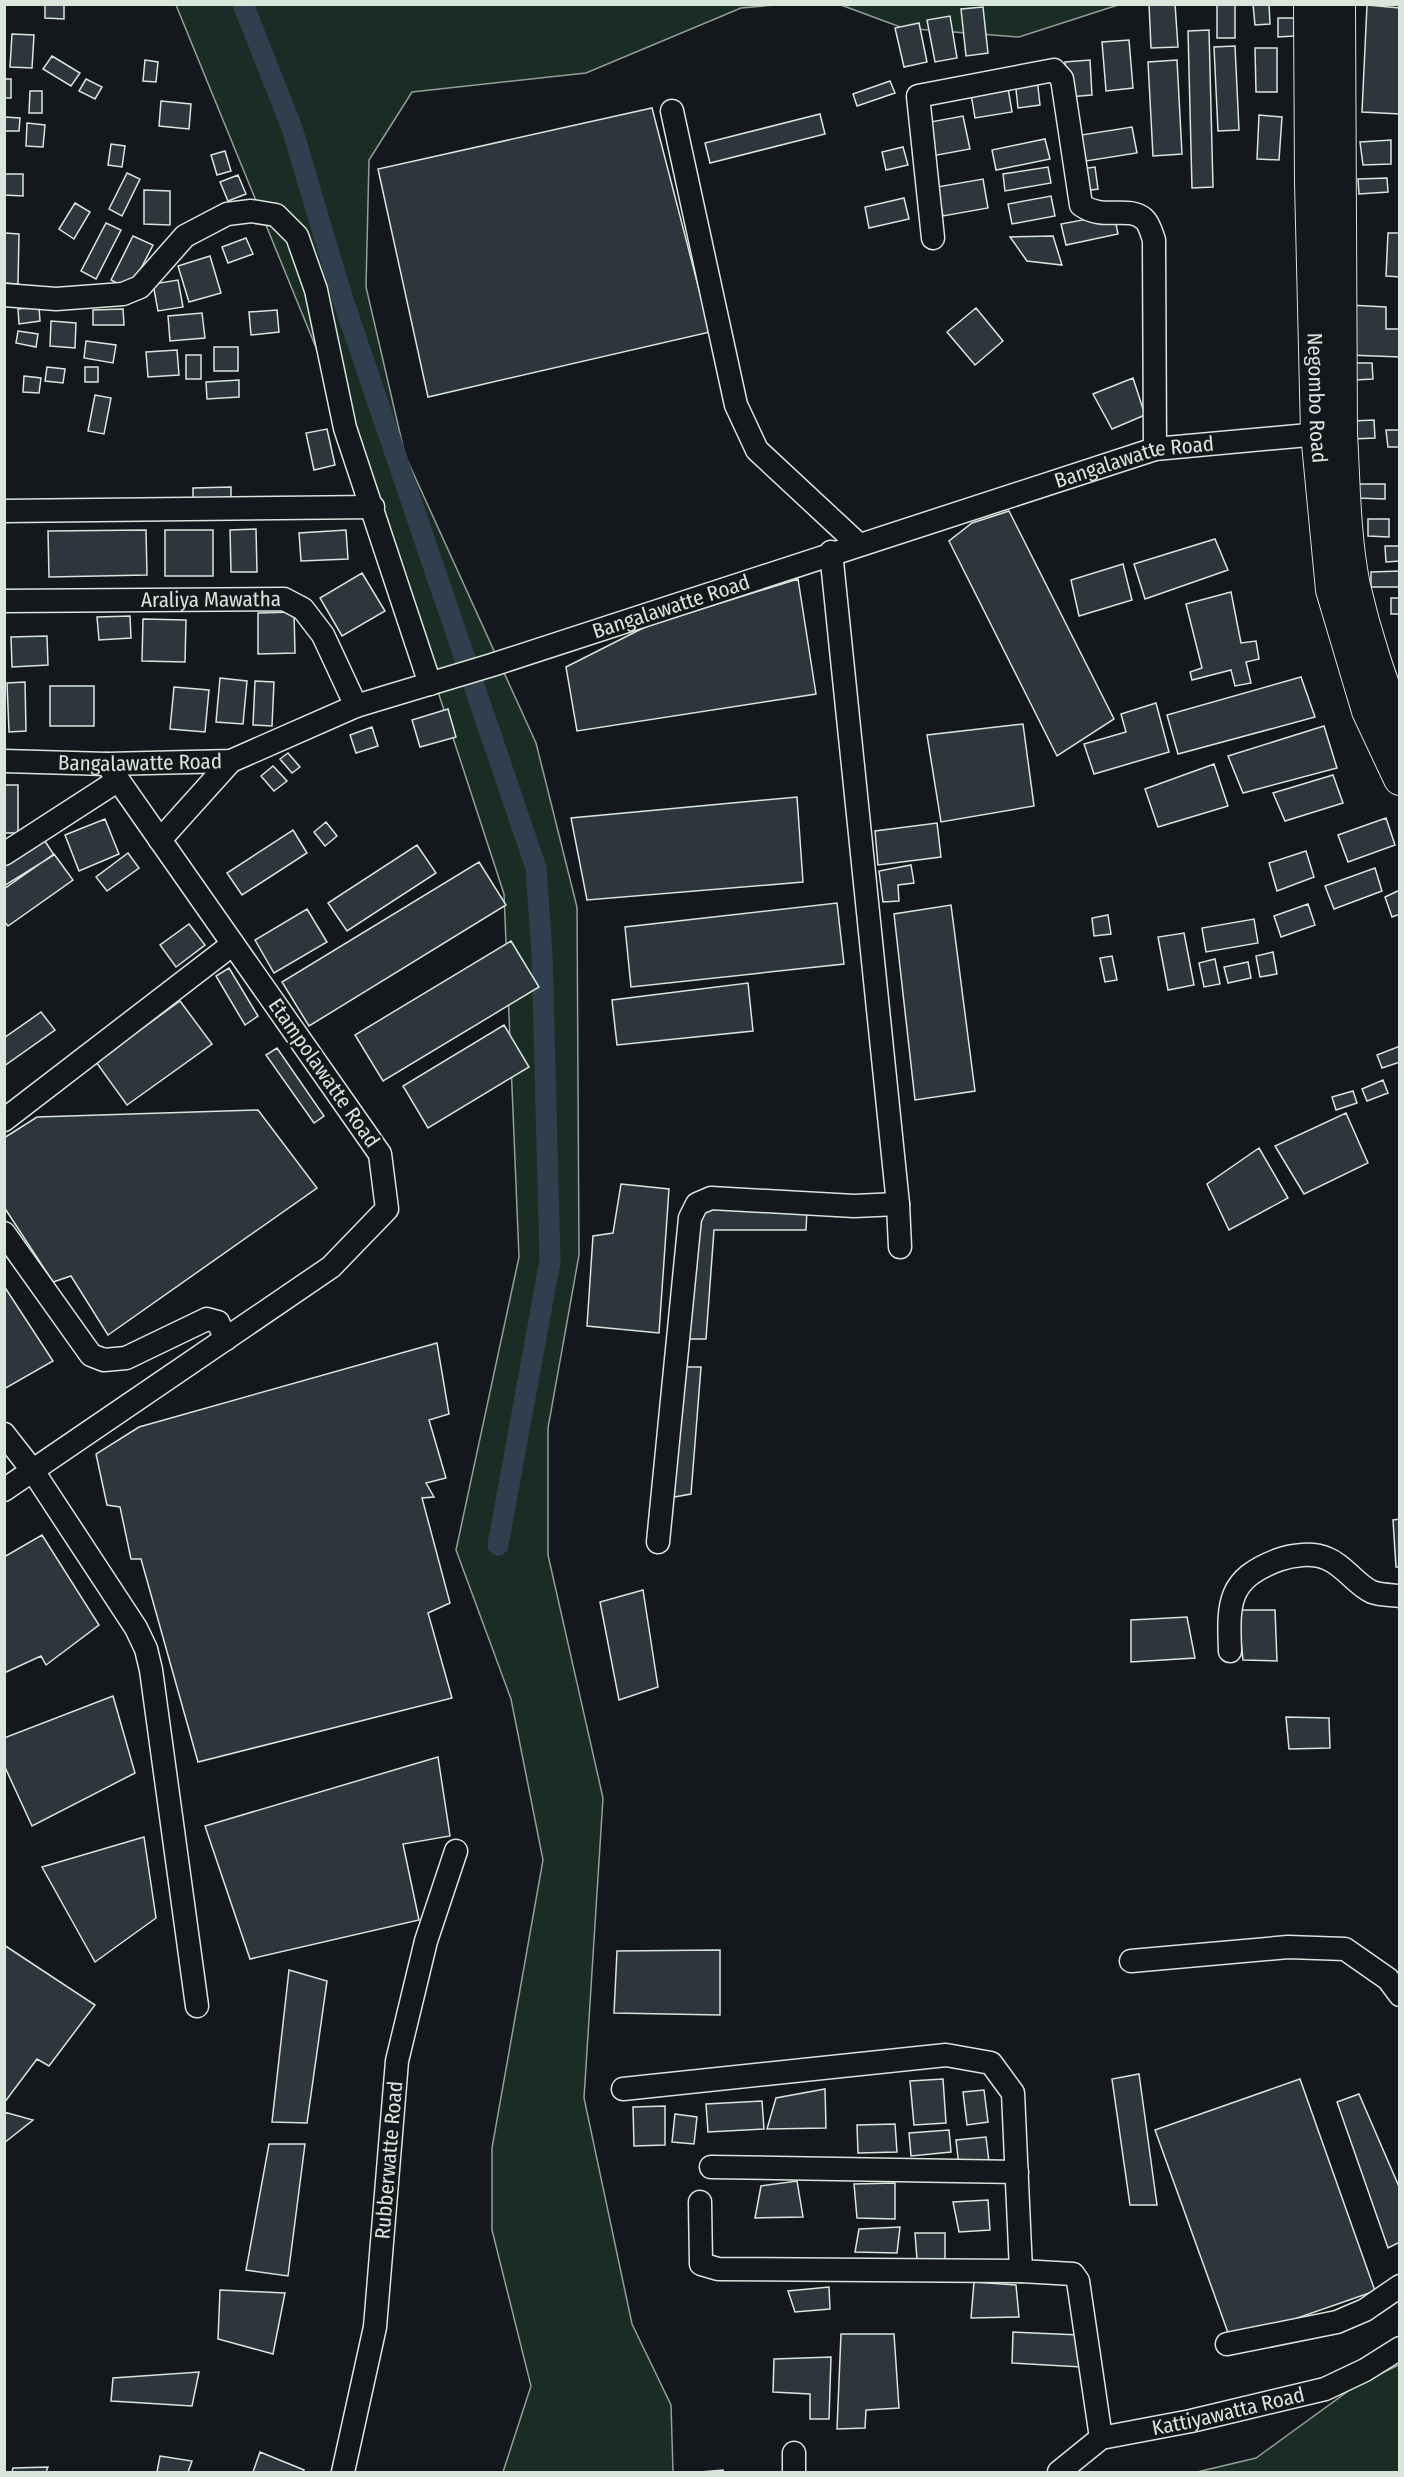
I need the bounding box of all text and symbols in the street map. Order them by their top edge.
street label: Negombo Road [1302,332,1333,464]
street label: Bangalawatte Road [1051,431,1215,494]
street label: Bangalawatte Road [589,569,753,644]
street label: Araliya Mawatha [141,586,281,613]
street label: Bangalawatte Road [58,748,222,777]
street label: Etampolawatte Road [263,993,385,1153]
street label: Rubberwatte Road [369,2080,408,2240]
street label: Kattiyawatta Road [1150,2381,1307,2441]

